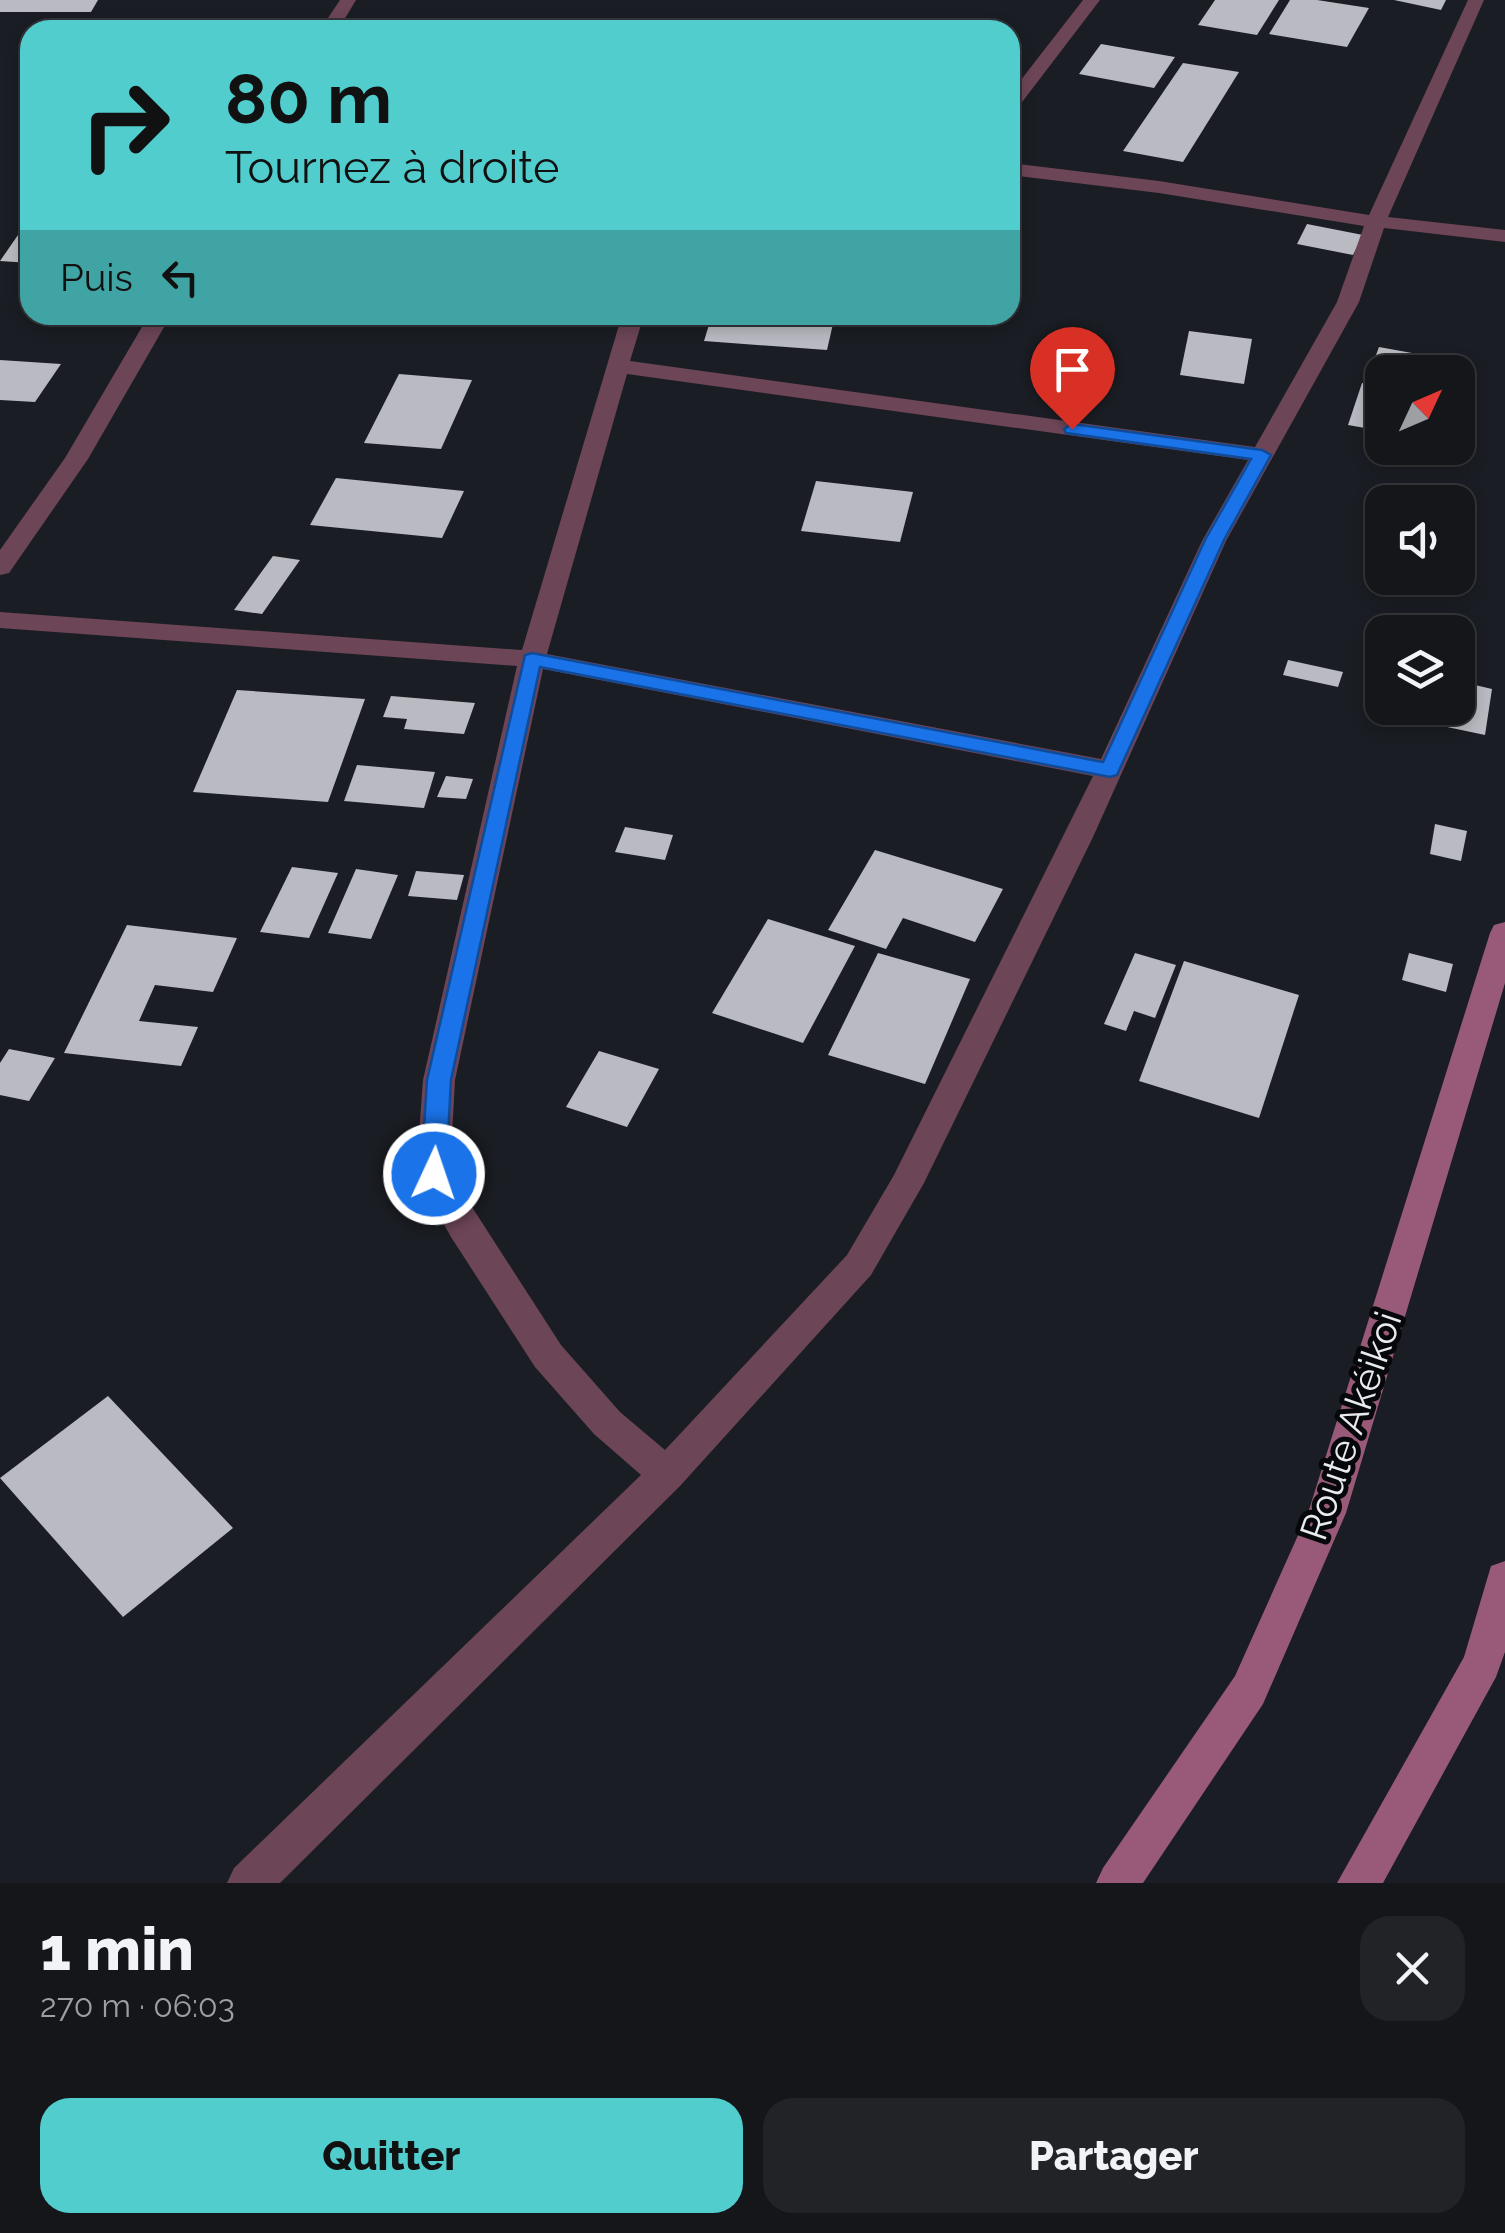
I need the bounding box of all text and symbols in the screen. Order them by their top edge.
text: 80 m [225,57,392,139]
icon: right [60,60,190,190]
text: Tournez à droite [225,141,559,194]
icon: left [153,250,208,305]
text: Puis [60,255,133,300]
pin [1030,327,1115,430]
icon: arrive [1045,342,1100,397]
north arrow [1365,355,1475,465]
map controls [1365,355,1475,725]
button: sound [1365,485,1475,595]
button: layers [1365,615,1475,725]
position arrow [382,1122,486,1226]
street label: Route Akéikoi [1291,1306,1411,1546]
text: 1 min [40,1914,194,1984]
button: close [1360,1916,1465,2021]
text: 270 m · 06:03 [40,1987,235,2024]
button: Quitter [40,2098,743,2213]
button: Partager [763,2098,1465,2213]

